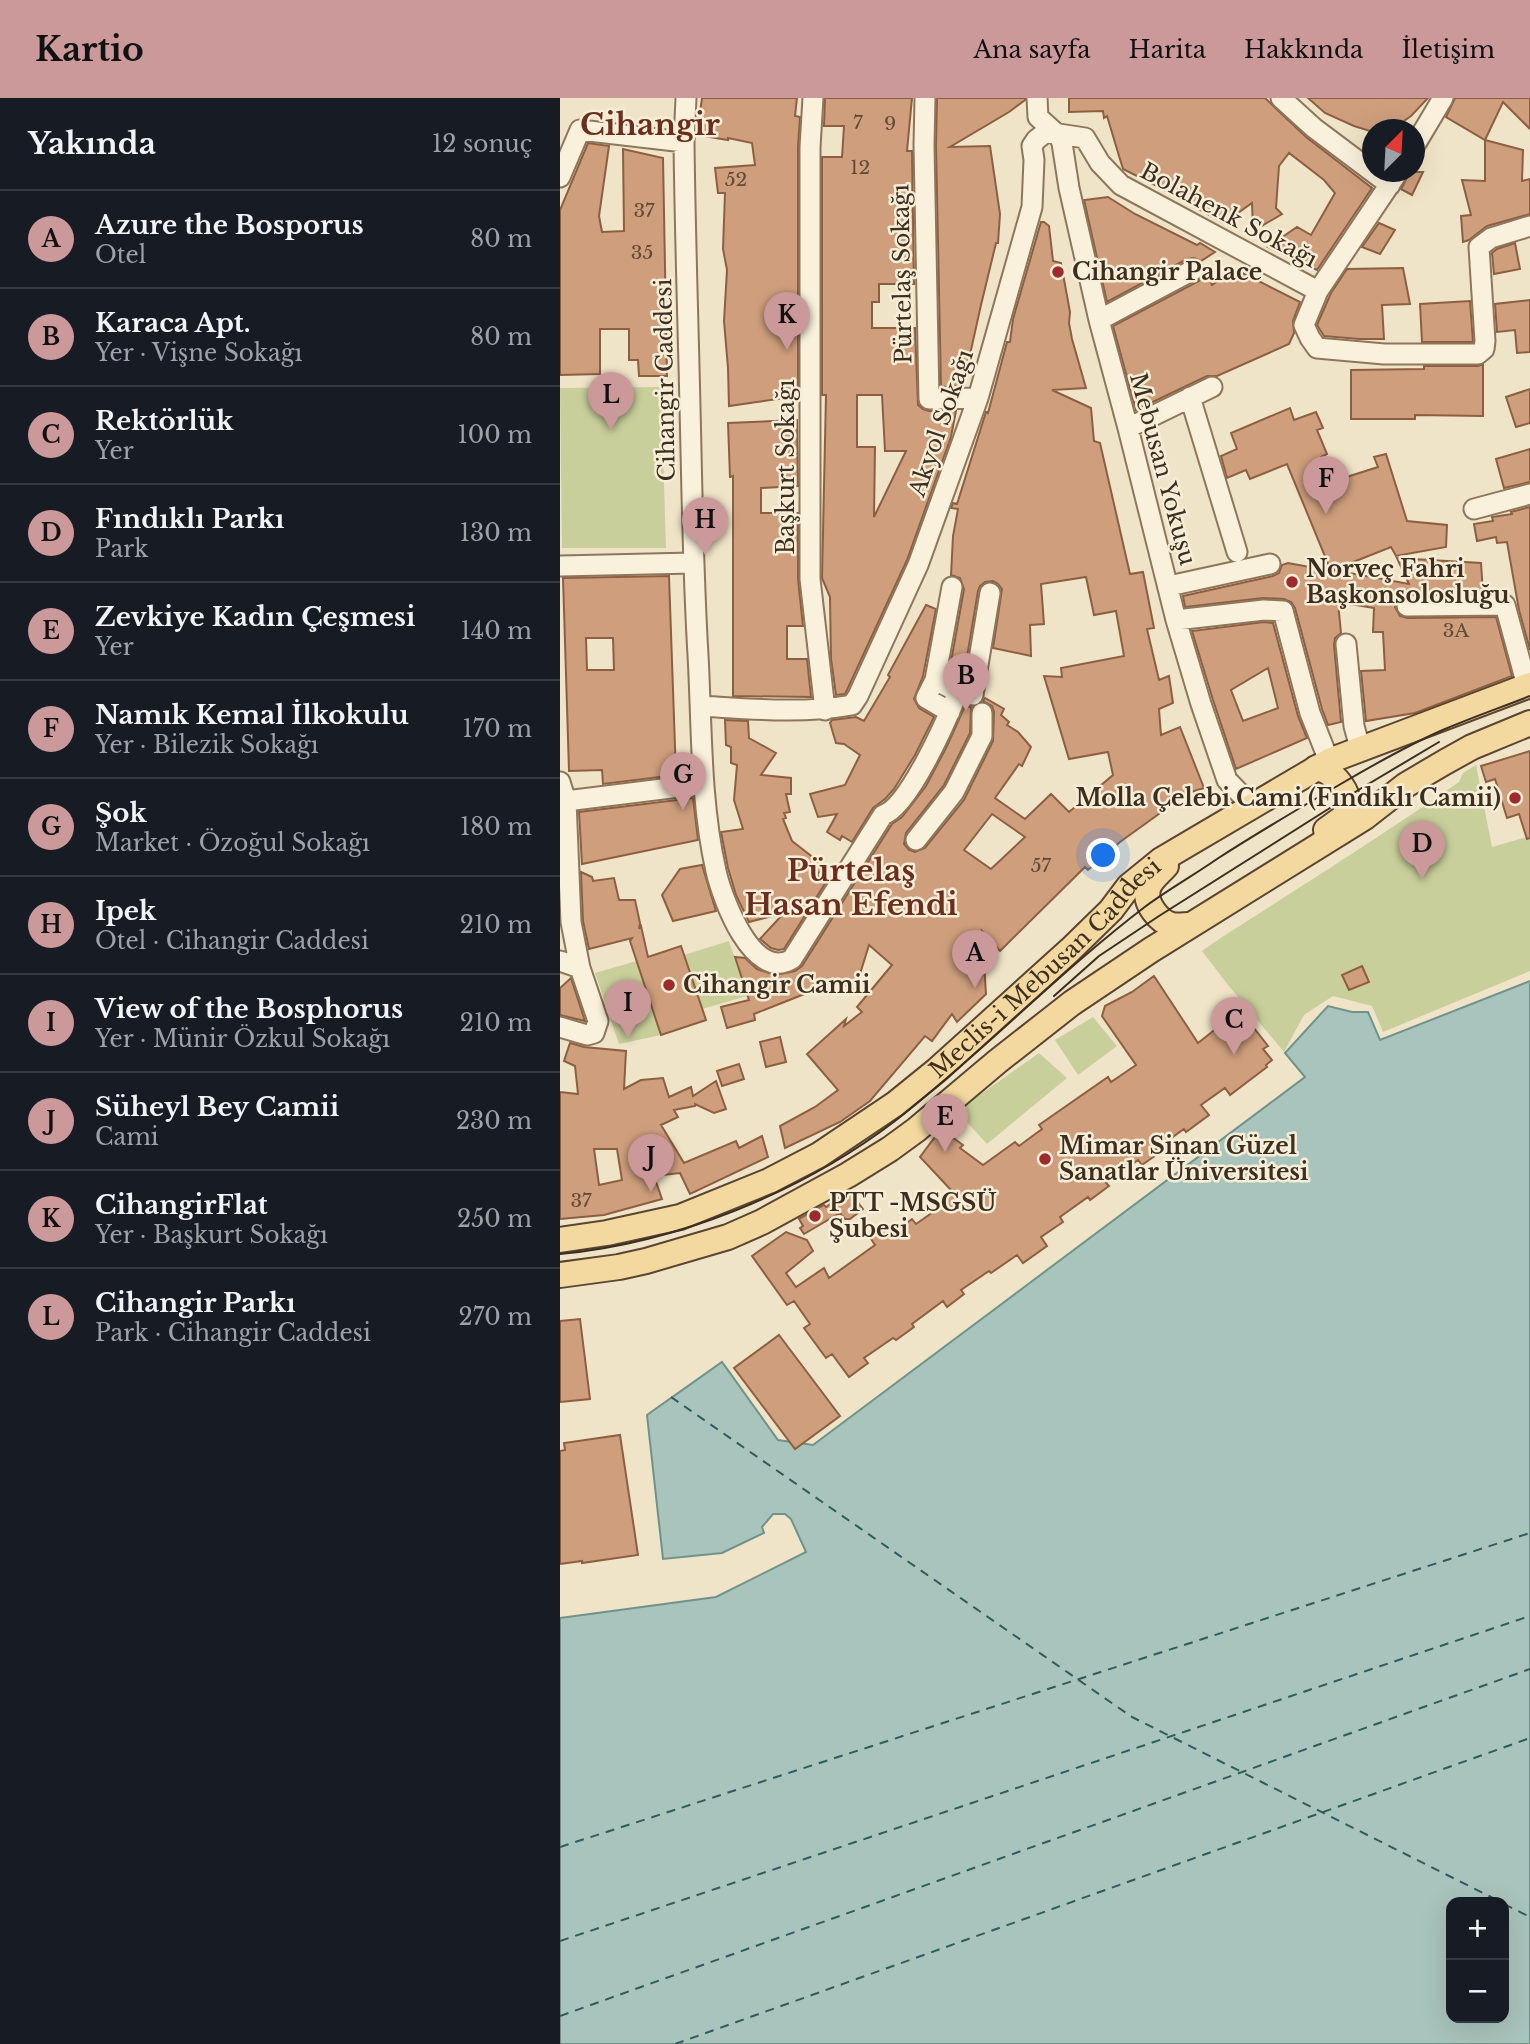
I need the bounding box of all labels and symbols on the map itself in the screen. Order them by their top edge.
district label: Cihangir [580,106,720,143]
house number: 7 [853,111,863,134]
house number: 9 [884,112,896,135]
north arrow [1362,119,1425,182]
house number: 12 [850,156,870,179]
street label: Bolahenk Sokağı [1136,156,1323,274]
house number: 52 [725,168,747,191]
street label: Pürtelaş Sokağı [886,184,918,364]
house number: 37 [633,199,655,222]
house number: 35 [631,241,653,264]
place label: Cihangir Palace [1072,258,1262,286]
marker: Cihangir Palace [1050,264,1066,280]
street label: Cihangir Caddesi [649,278,681,482]
pin: K [764,292,810,350]
street label: Akyol Sokağı [902,346,979,501]
street label: Mebusan Yokuşu [1124,370,1202,568]
pin: L [588,372,634,430]
street label: Başkurt Sokağı [772,379,800,555]
pin: F [1303,456,1349,514]
pin: H [682,497,728,555]
place label: Norveç Fahri Başkonsolosluğu [1306,555,1510,609]
marker: Norveç Fahri Başkonsolosluğu [1284,574,1300,590]
house number: 3A [1443,619,1470,642]
pin: B [943,653,989,711]
pin: G [660,752,706,810]
place label: Molla Çelebi Cami (Fındıklı Camii) [1076,784,1501,812]
marker: Molla Çelebi Cami (Fındıklı Camii) [1507,790,1523,806]
pin: D [1399,821,1445,879]
your location [1086,838,1120,872]
district label: Pürtelaş Hasan Efendi [744,852,958,923]
street label: Meclis-i Mebusan Caddesi [924,852,1166,1084]
house number: 57 [1031,854,1052,877]
pin: A [952,930,998,988]
place label: Cihangir Camii [683,971,870,999]
marker: Cihangir Camii [661,977,677,993]
pin: I [605,980,651,1038]
pin: C [1211,997,1257,1055]
pin: E [922,1094,968,1152]
place label: Mimar Sinan Güzel Sanatlar Üniversitesi [1059,1132,1308,1186]
pin: J [628,1134,674,1192]
marker: Mimar Sinan Güzel Sanatlar Üniversitesi [1037,1151,1053,1167]
place label: PTT -MSGSÜ Şubesi [829,1188,997,1243]
house number: 37 [570,1189,592,1212]
marker: PTT -MSGSÜ Şubesi [807,1208,823,1224]

